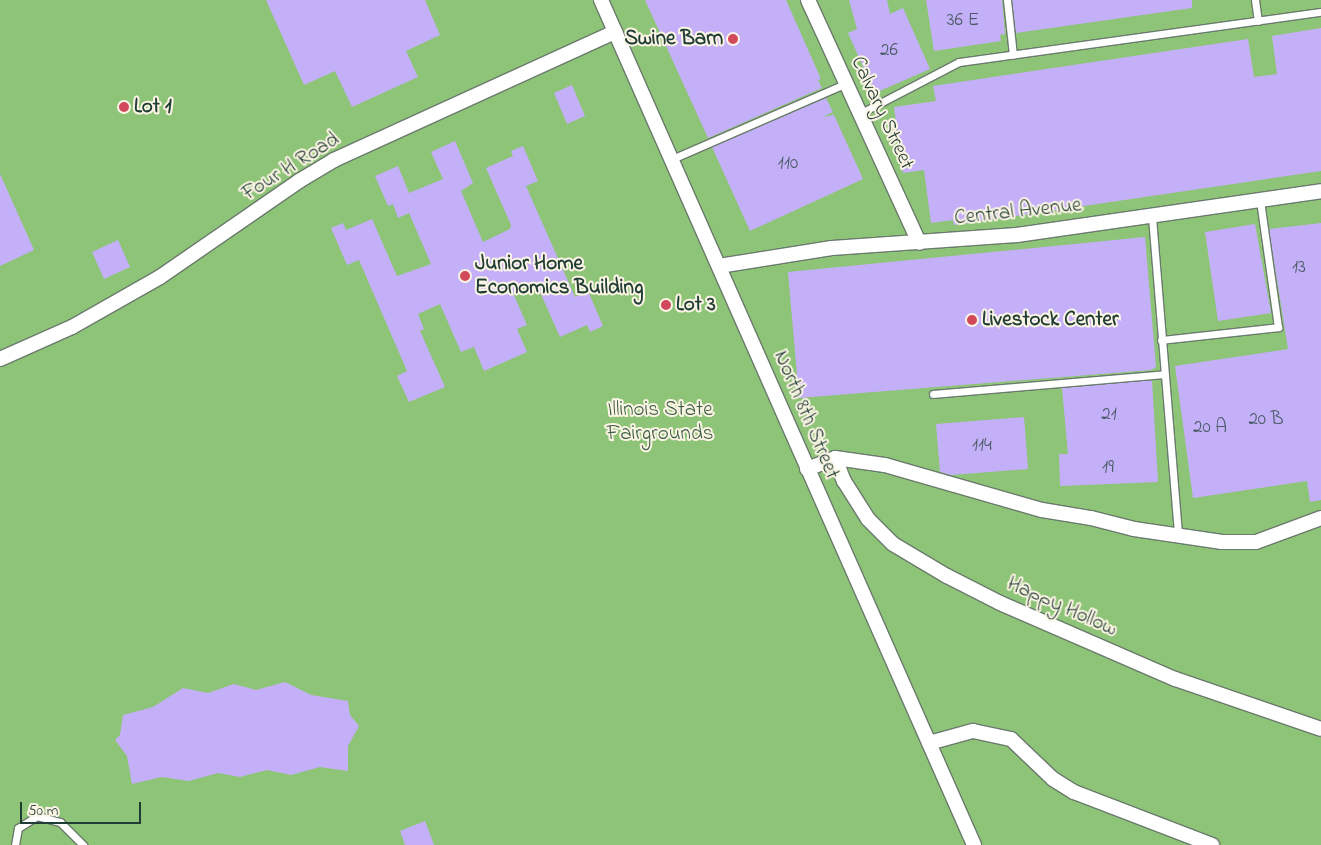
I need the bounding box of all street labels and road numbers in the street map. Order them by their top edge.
street label: Calvary Street [845,52,919,174]
street label: Four H Road [238,127,344,207]
street label: Central Avenue [953,193,1083,231]
street label: North 8th Street [768,347,844,483]
street label: Happy Hollow [1003,572,1121,642]

